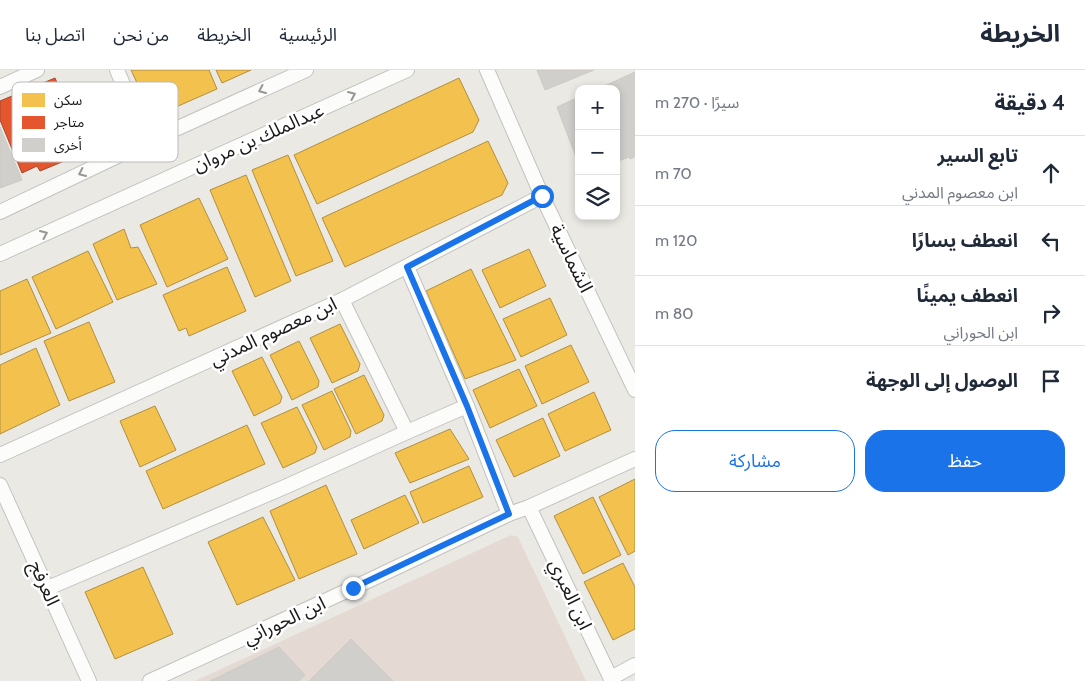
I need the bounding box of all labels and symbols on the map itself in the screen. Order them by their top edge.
legend [12,82,178,162]
one-way arrow [258,84,267,94]
text: سكن [54,91,82,109]
one-way arrow [347,91,356,101]
street label: عبدالملك بن مروان [189,98,327,177]
text: متاجر [53,113,84,131]
text: أخرى [54,136,82,154]
one-way arrow [78,166,87,177]
route start [531,185,554,208]
street label: الشماسية [545,220,598,296]
one-way arrow [39,230,48,240]
street label: ابن معصوم المدني [206,292,342,374]
street label: ابن العبري [541,555,597,635]
street label: العرفج [22,557,65,611]
route end [342,577,365,600]
street label: ابن الحوراني [239,591,331,653]

